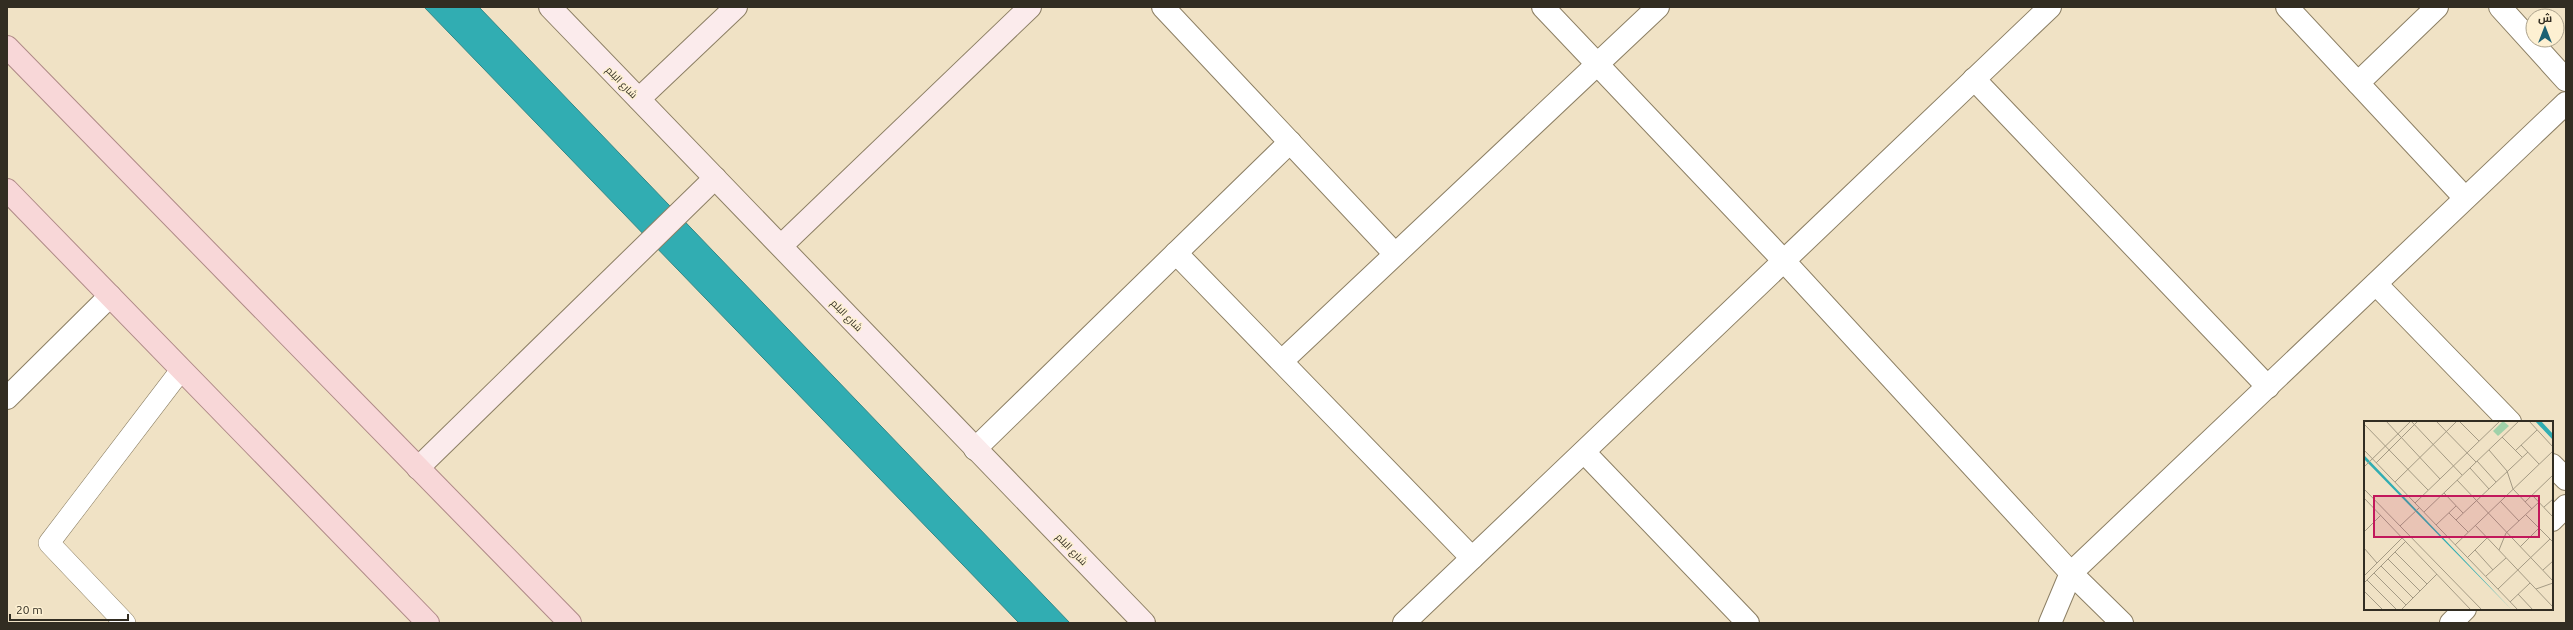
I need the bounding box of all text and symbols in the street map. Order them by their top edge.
north arrow [2525,8,2565,48]
text: ش [2538,12,2552,25]
street label: شارع البلم [602,64,639,102]
street label: شارع البلم [827,297,864,335]
inset map [2364,421,2553,610]
street label: شارع البلم [1052,531,1089,569]
scale bar [10,596,128,622]
text: 20 m [16,603,43,616]

